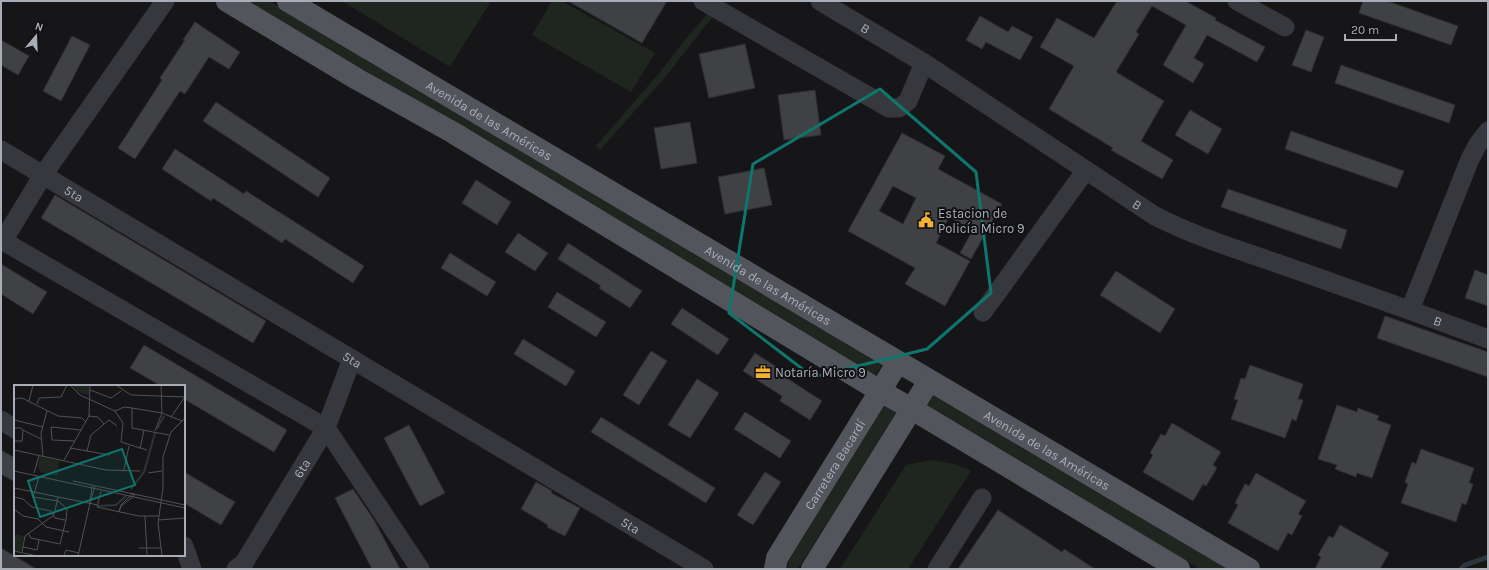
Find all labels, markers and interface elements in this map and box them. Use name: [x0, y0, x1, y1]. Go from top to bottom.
north arrow: [16, 16, 56, 56]
scale bar: [1345, 16, 1396, 42]
text: N: [33, 20, 45, 34]
street label: B: [858, 20, 873, 37]
text: 20 m: [1351, 23, 1379, 37]
street label: Avenida de las Américas: [424, 77, 555, 163]
street label: 5ta: [62, 182, 86, 205]
street label: B: [1130, 196, 1145, 213]
place label: Estacion de Policía Micro 9: [938, 206, 1025, 236]
public building icon: Estacion de Policía Micro 9: [917, 211, 935, 229]
street label: Avenida de las Américas: [703, 242, 834, 328]
street label: B: [1432, 312, 1444, 329]
street label: 5ta: [340, 348, 365, 371]
office icon: Notaría Micro 9: [754, 363, 772, 381]
place label: Notaría Micro 9: [775, 365, 866, 380]
inset map: [14, 385, 185, 556]
street label: Avenida de las Américas: [981, 407, 1113, 493]
street label: Carretera Bacardí: [801, 417, 868, 512]
street label: 6ta: [290, 456, 313, 480]
street label: 5ta: [618, 514, 643, 537]

